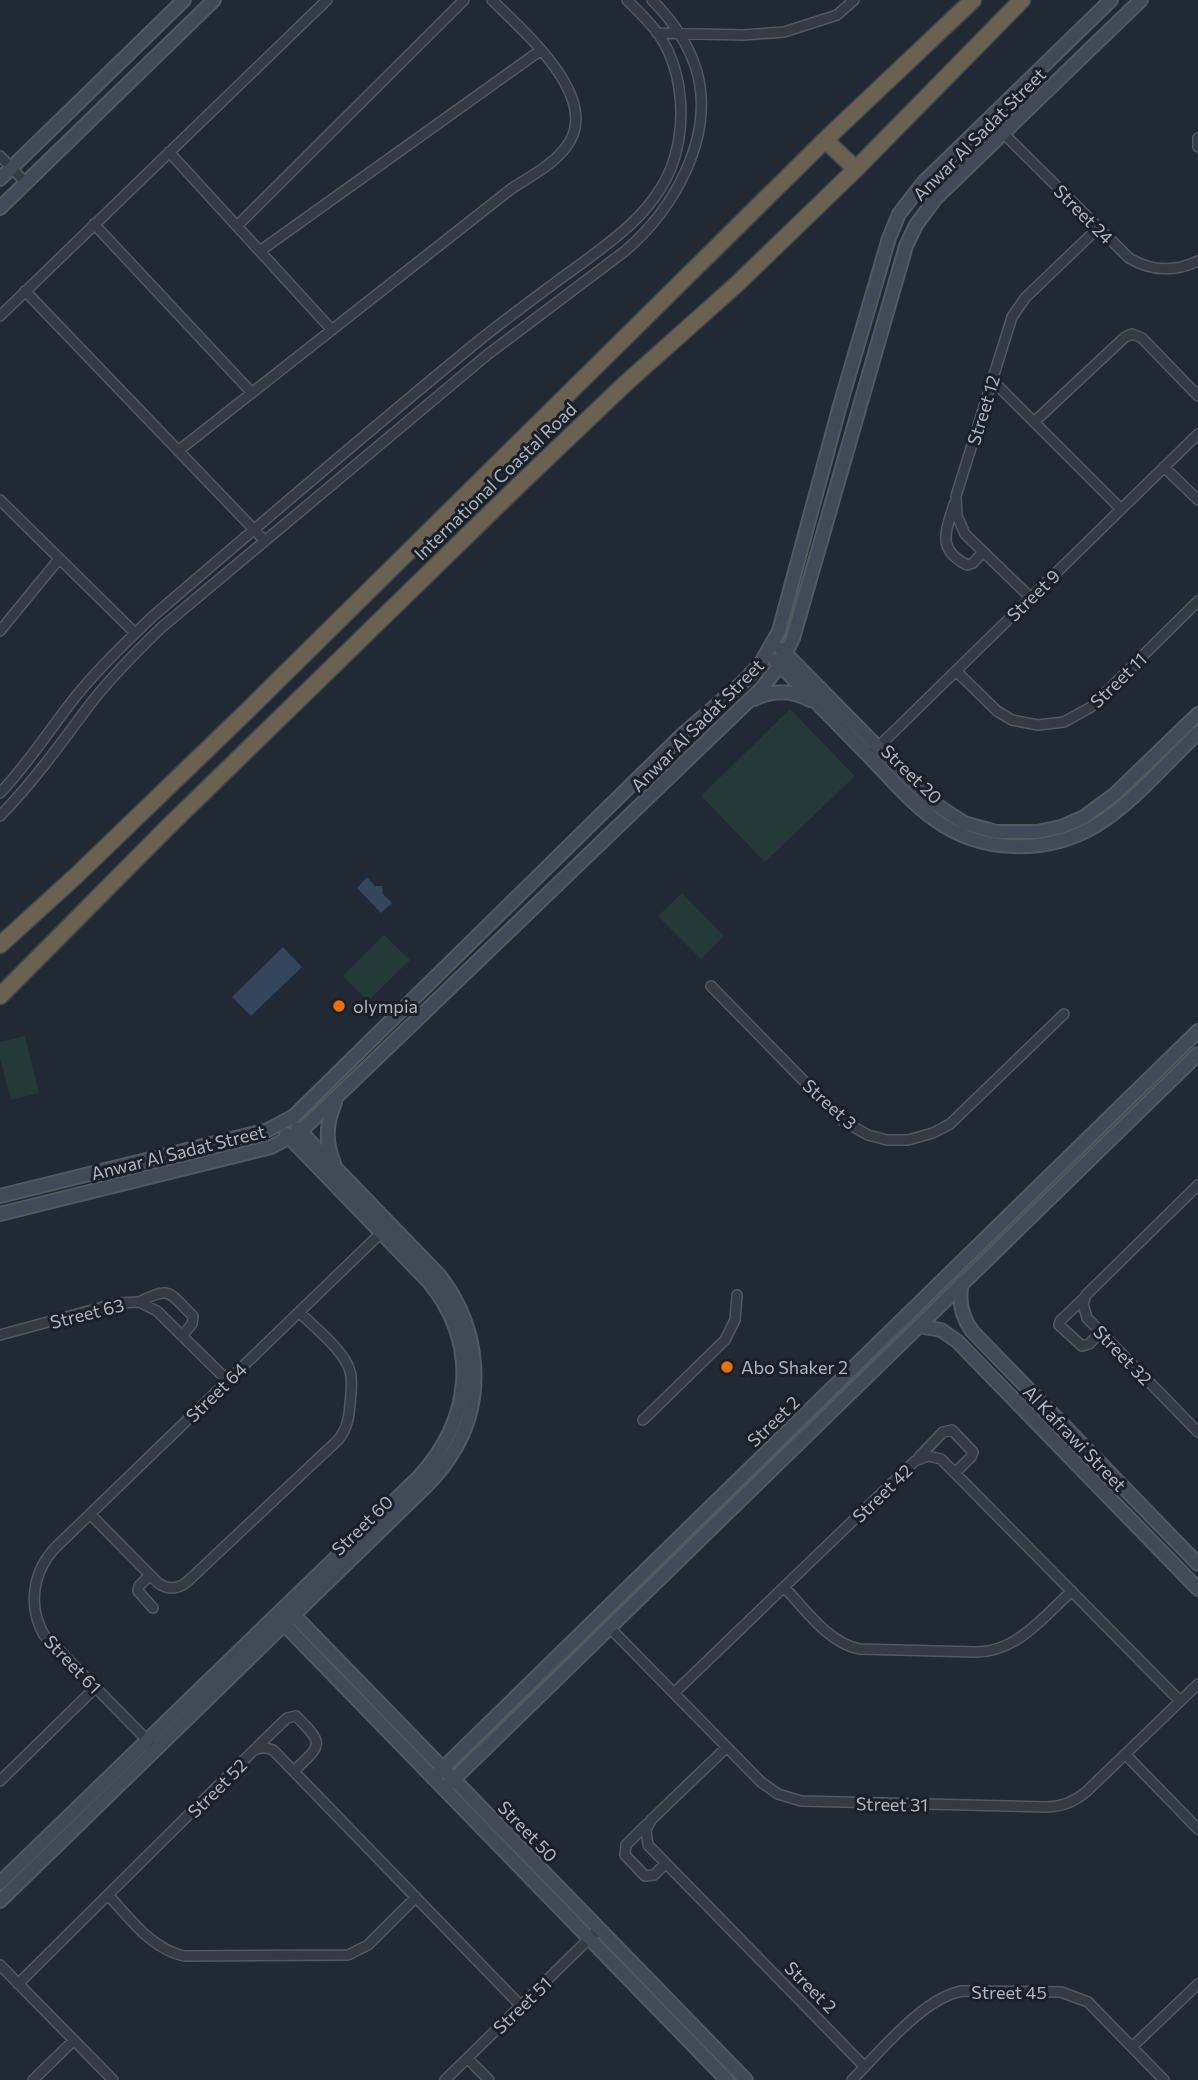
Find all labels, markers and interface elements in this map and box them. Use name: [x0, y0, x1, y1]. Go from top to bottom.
street label: Anwar Al Sadat Street: [908, 63, 1050, 205]
street label: Street 24: [1050, 180, 1118, 248]
street label: Street 12: [962, 372, 1004, 448]
street label: International Coastal Road: [409, 398, 581, 564]
street label: Street 9: [1002, 564, 1064, 626]
street label: Street 11: [1085, 648, 1151, 712]
street label: Anwar Al Sadat Street: [626, 654, 768, 796]
street label: Street 20: [877, 740, 947, 808]
place label: olympia: [353, 995, 418, 1017]
marker: olympia: [331, 998, 347, 1014]
street label: Street 3: [799, 1074, 861, 1134]
street label: Anwar Al Sadat Street: [89, 1120, 267, 1184]
street label: Street 63: [48, 1293, 126, 1333]
street label: Street 32: [1089, 1321, 1157, 1389]
place label: Abo Shaker 2: [741, 1356, 848, 1378]
street label: Street 64: [181, 1358, 251, 1426]
marker: Abo Shaker 2: [719, 1359, 735, 1375]
street label: Al Kafrawi Street: [1019, 1380, 1131, 1496]
street label: Street 2: [742, 1391, 804, 1451]
street label: Street 42: [847, 1459, 917, 1527]
street label: Street 60: [327, 1490, 397, 1560]
street label: Street 61: [40, 1630, 106, 1698]
street label: Street 52: [183, 1754, 251, 1822]
street label: Street 31: [856, 1792, 928, 1816]
street label: Street 50: [494, 1796, 562, 1866]
street label: Street 2: [780, 1956, 842, 2018]
street label: Street 51: [488, 1972, 556, 2038]
street label: Street 45: [971, 1981, 1047, 2003]

